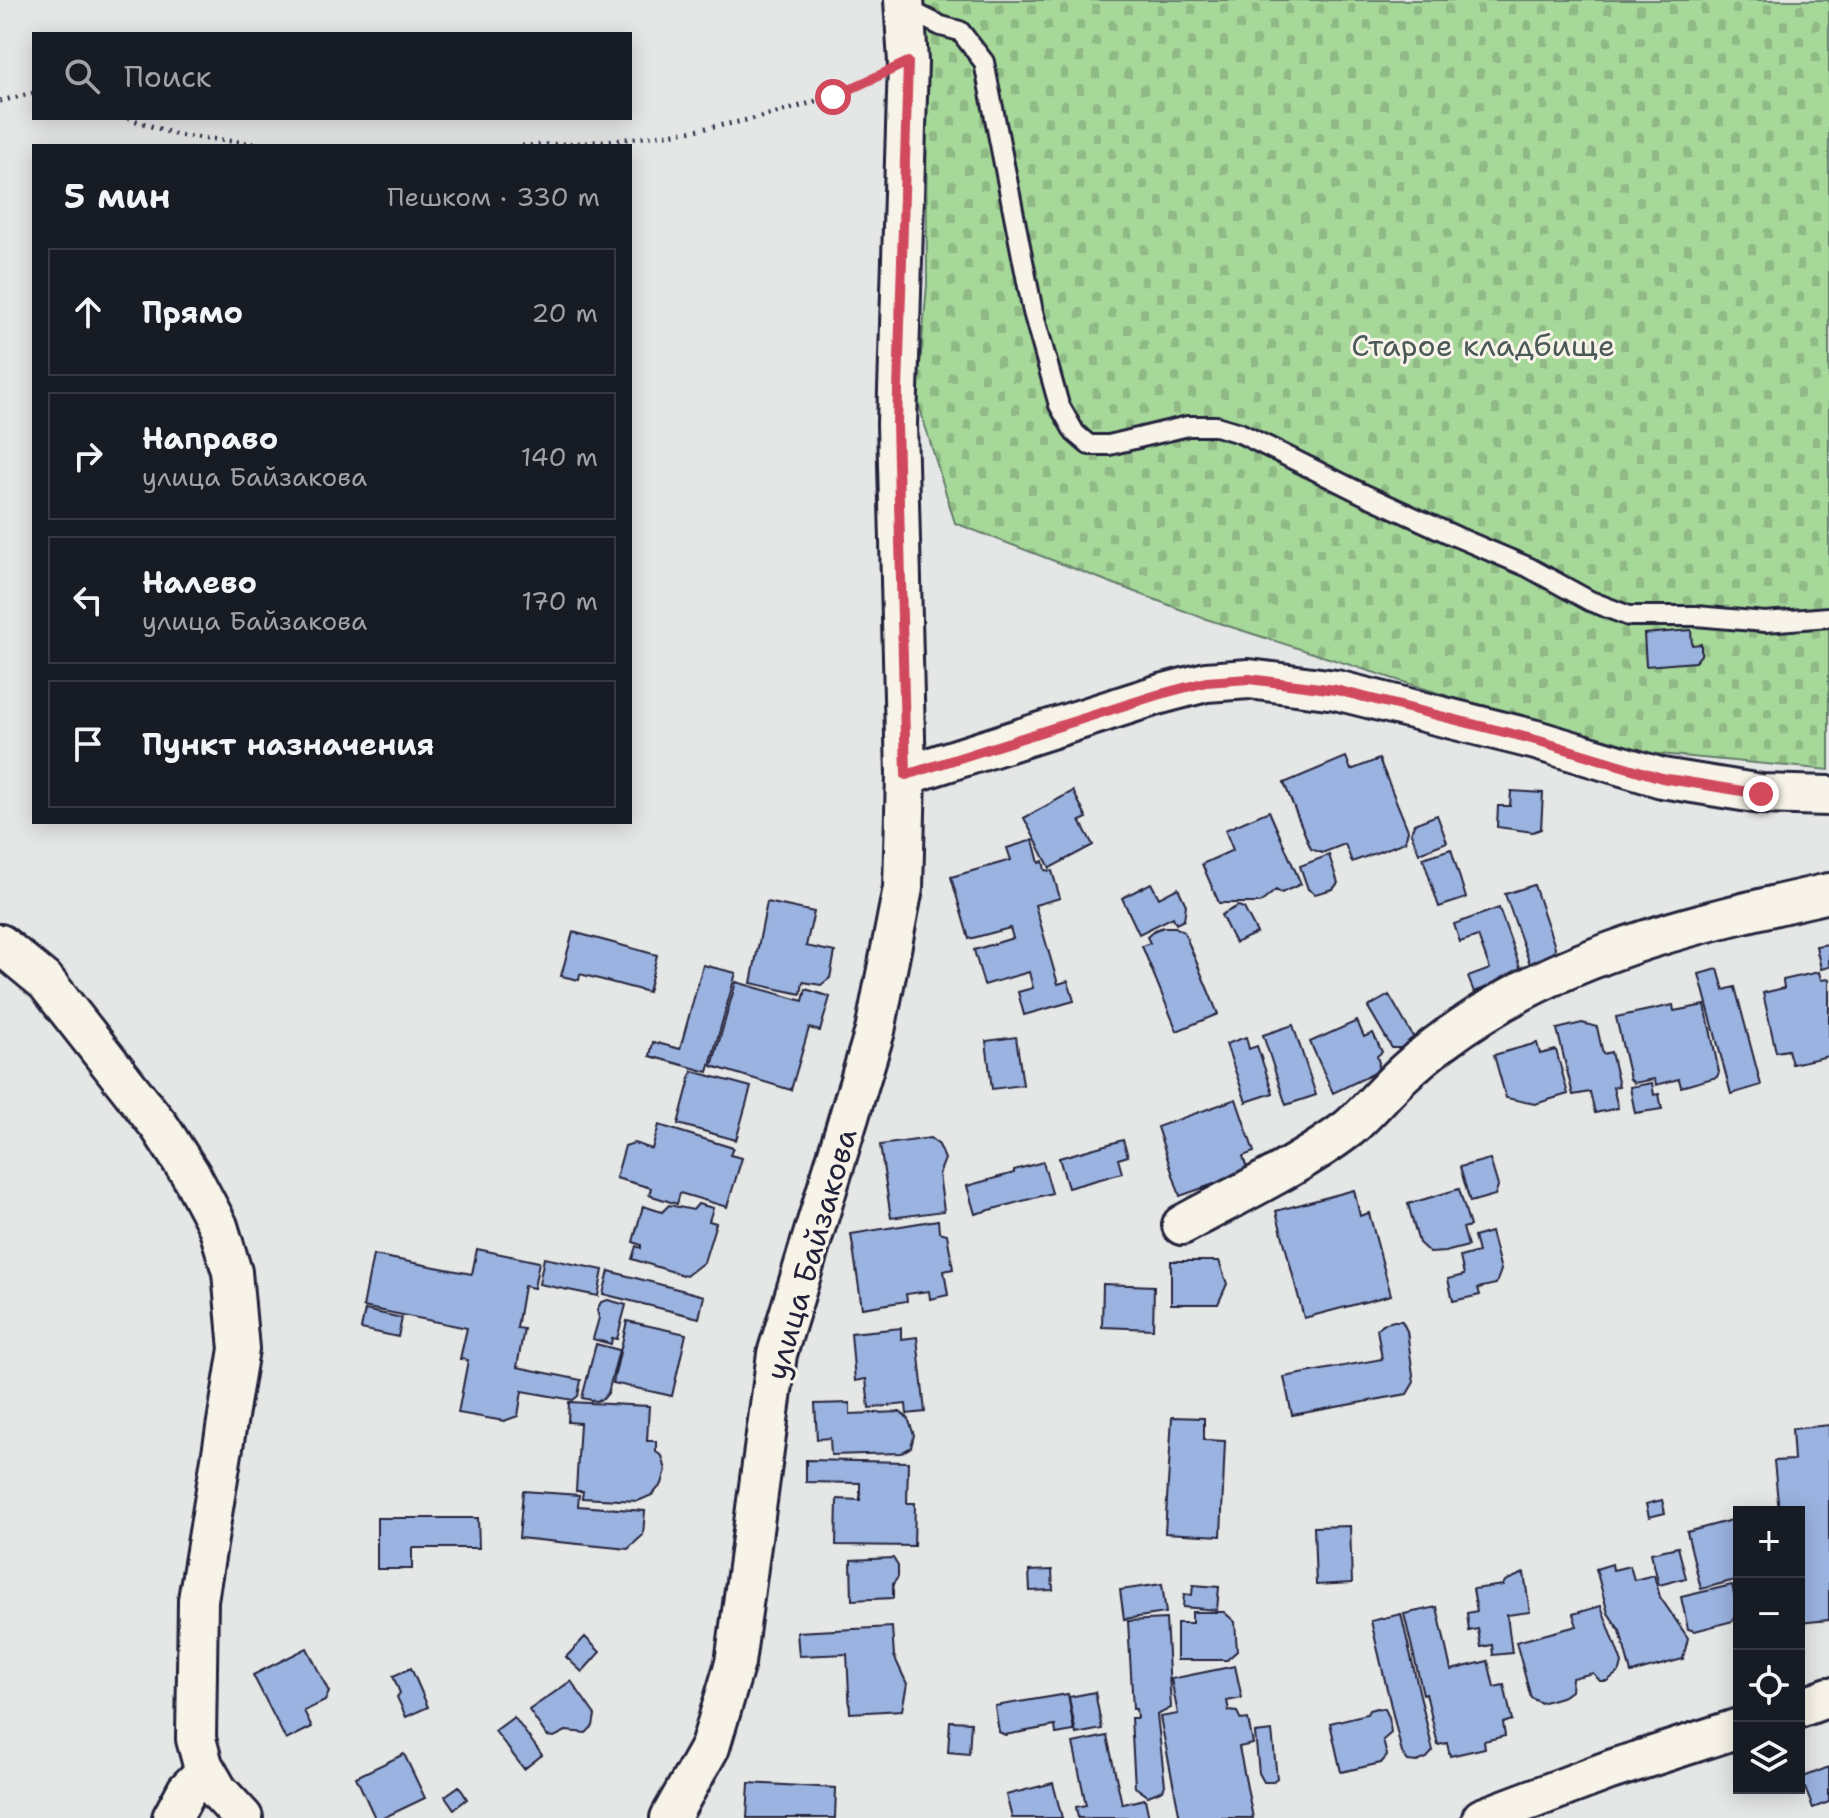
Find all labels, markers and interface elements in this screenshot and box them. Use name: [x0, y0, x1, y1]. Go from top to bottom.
search box: [32, 32, 632, 120]
icon: search: [60, 54, 104, 98]
text: Поиск: [124, 56, 212, 97]
route start: [815, 79, 851, 115]
text: 5 мин: [64, 173, 171, 219]
text: Пешком · 330 m: [387, 179, 600, 214]
icon: ahead: [66, 290, 110, 334]
text: Прямо: [142, 292, 243, 333]
text: 20 m: [531, 295, 598, 330]
park label: Старое кладбище: [1351, 325, 1615, 366]
text: Направо: [142, 418, 278, 459]
icon: right: [66, 434, 110, 478]
text: 140 m: [521, 439, 598, 474]
text: улица Байзакова: [142, 459, 367, 494]
text: Налево: [142, 562, 257, 603]
icon: left: [66, 578, 110, 622]
text: 170 m: [521, 583, 598, 618]
text: улица Байзакова: [142, 603, 367, 638]
icon: arrive: [66, 722, 110, 766]
text: Пункт назначения: [142, 724, 434, 765]
route end: [1743, 776, 1779, 812]
street label: улица Байзакова: [755, 1123, 867, 1385]
map controls: [1733, 1506, 1805, 1794]
button: +: [1733, 1506, 1805, 1578]
button: −: [1733, 1578, 1805, 1650]
button: locate: [1733, 1650, 1805, 1722]
button: layers: [1733, 1722, 1805, 1794]

